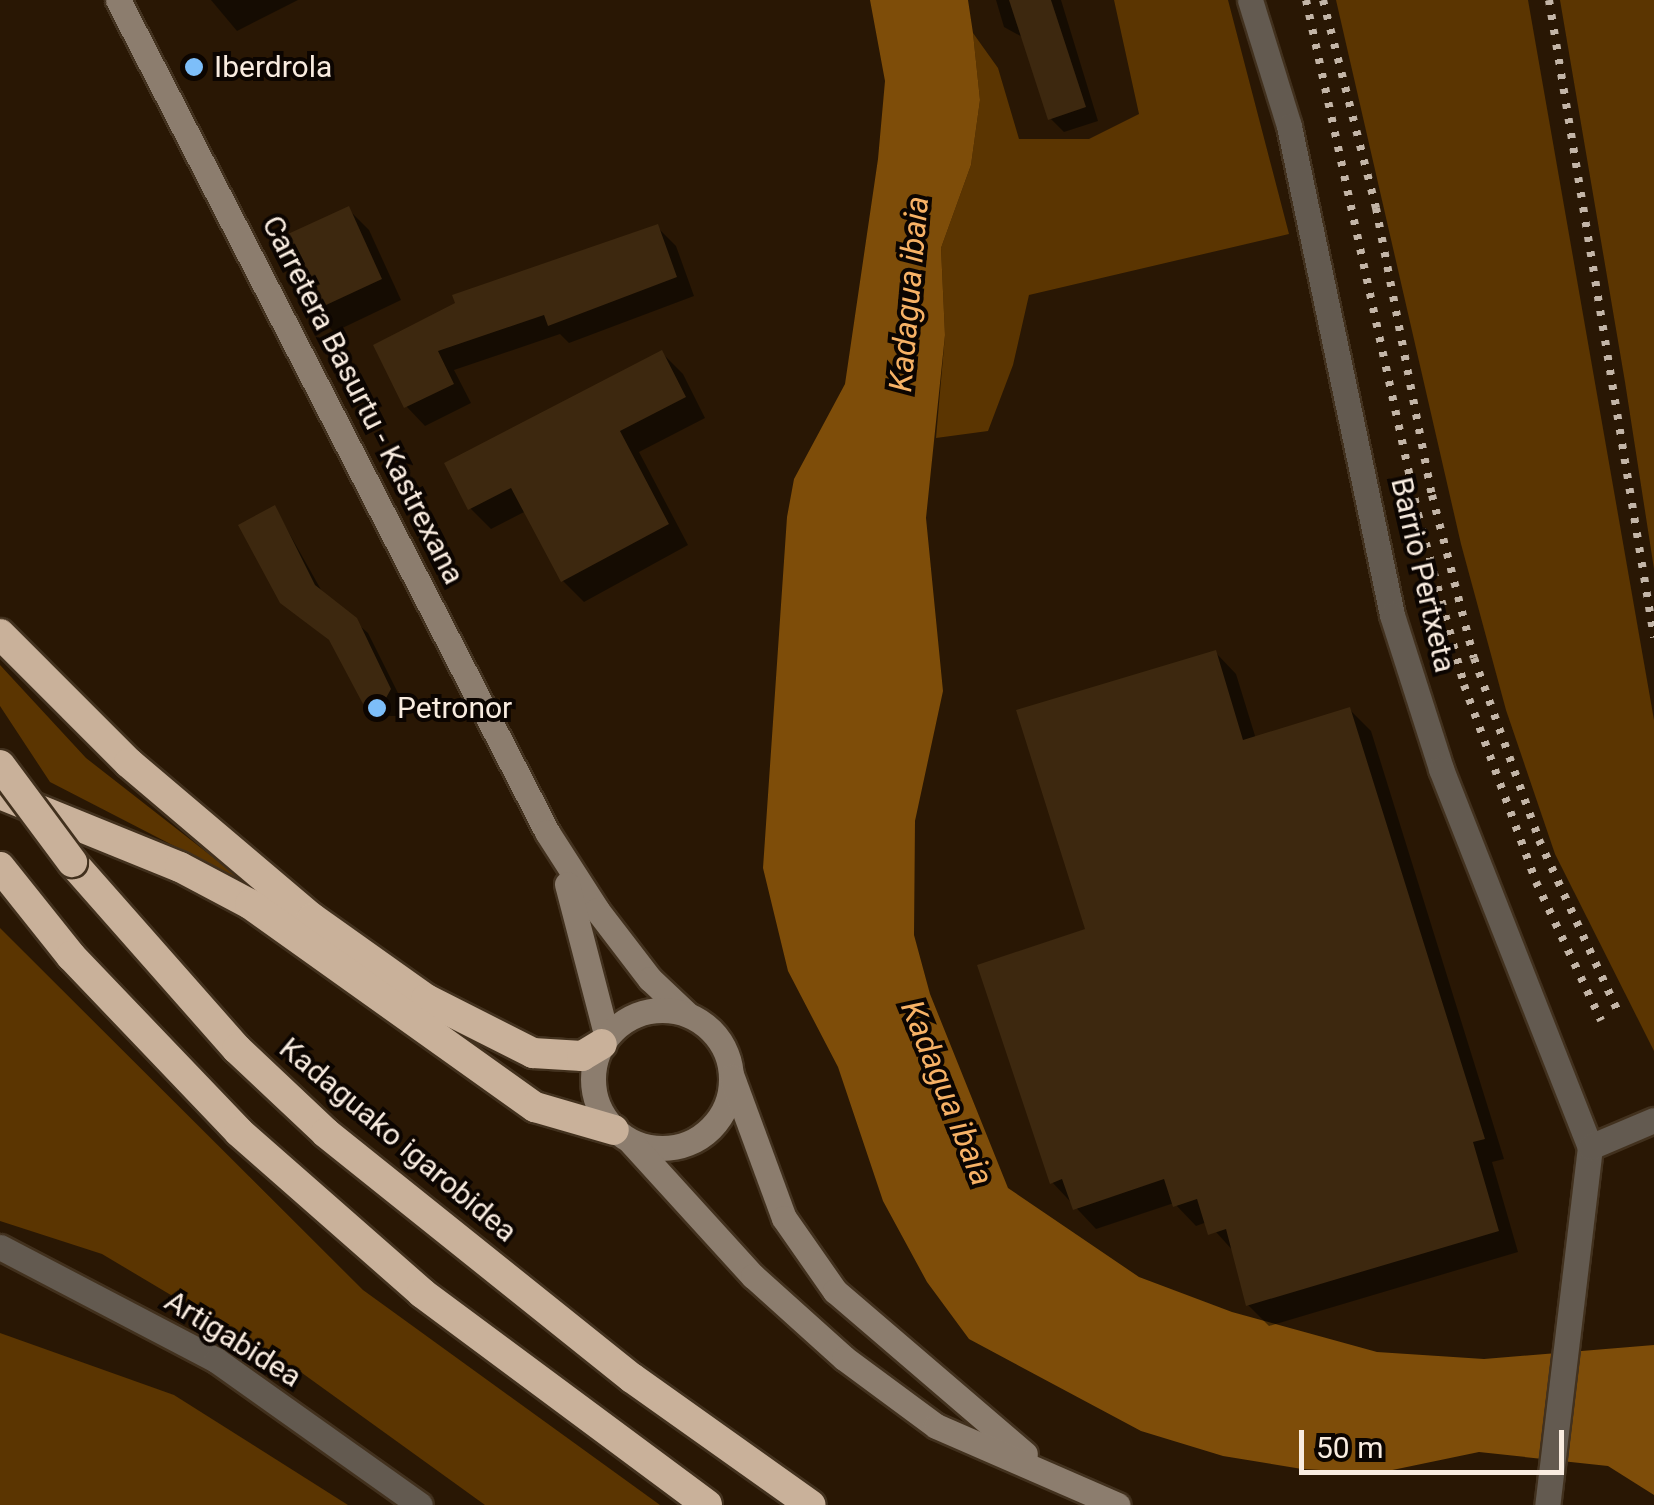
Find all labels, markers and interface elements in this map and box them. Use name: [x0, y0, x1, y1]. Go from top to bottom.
place label: Iberdrola: [214, 49, 332, 85]
marker: Iberdrola: [183, 56, 205, 78]
water label: Kadagua ibaia: [881, 195, 937, 393]
street label: Carretera Basurtu - Kastrexana: [254, 210, 472, 590]
street label: Barrio Pertxeta: [1383, 474, 1463, 676]
place label: Petronor: [397, 690, 512, 726]
marker: Petronor: [366, 697, 388, 719]
water label: Kadagua ibaia: [892, 995, 1002, 1191]
street label: Kadaguako igarobidea: [272, 1030, 524, 1250]
street label: Artigabidea: [158, 1283, 308, 1395]
scale bar: [1304, 1410, 1569, 1472]
text: 50 m: [1316, 1430, 1383, 1465]

